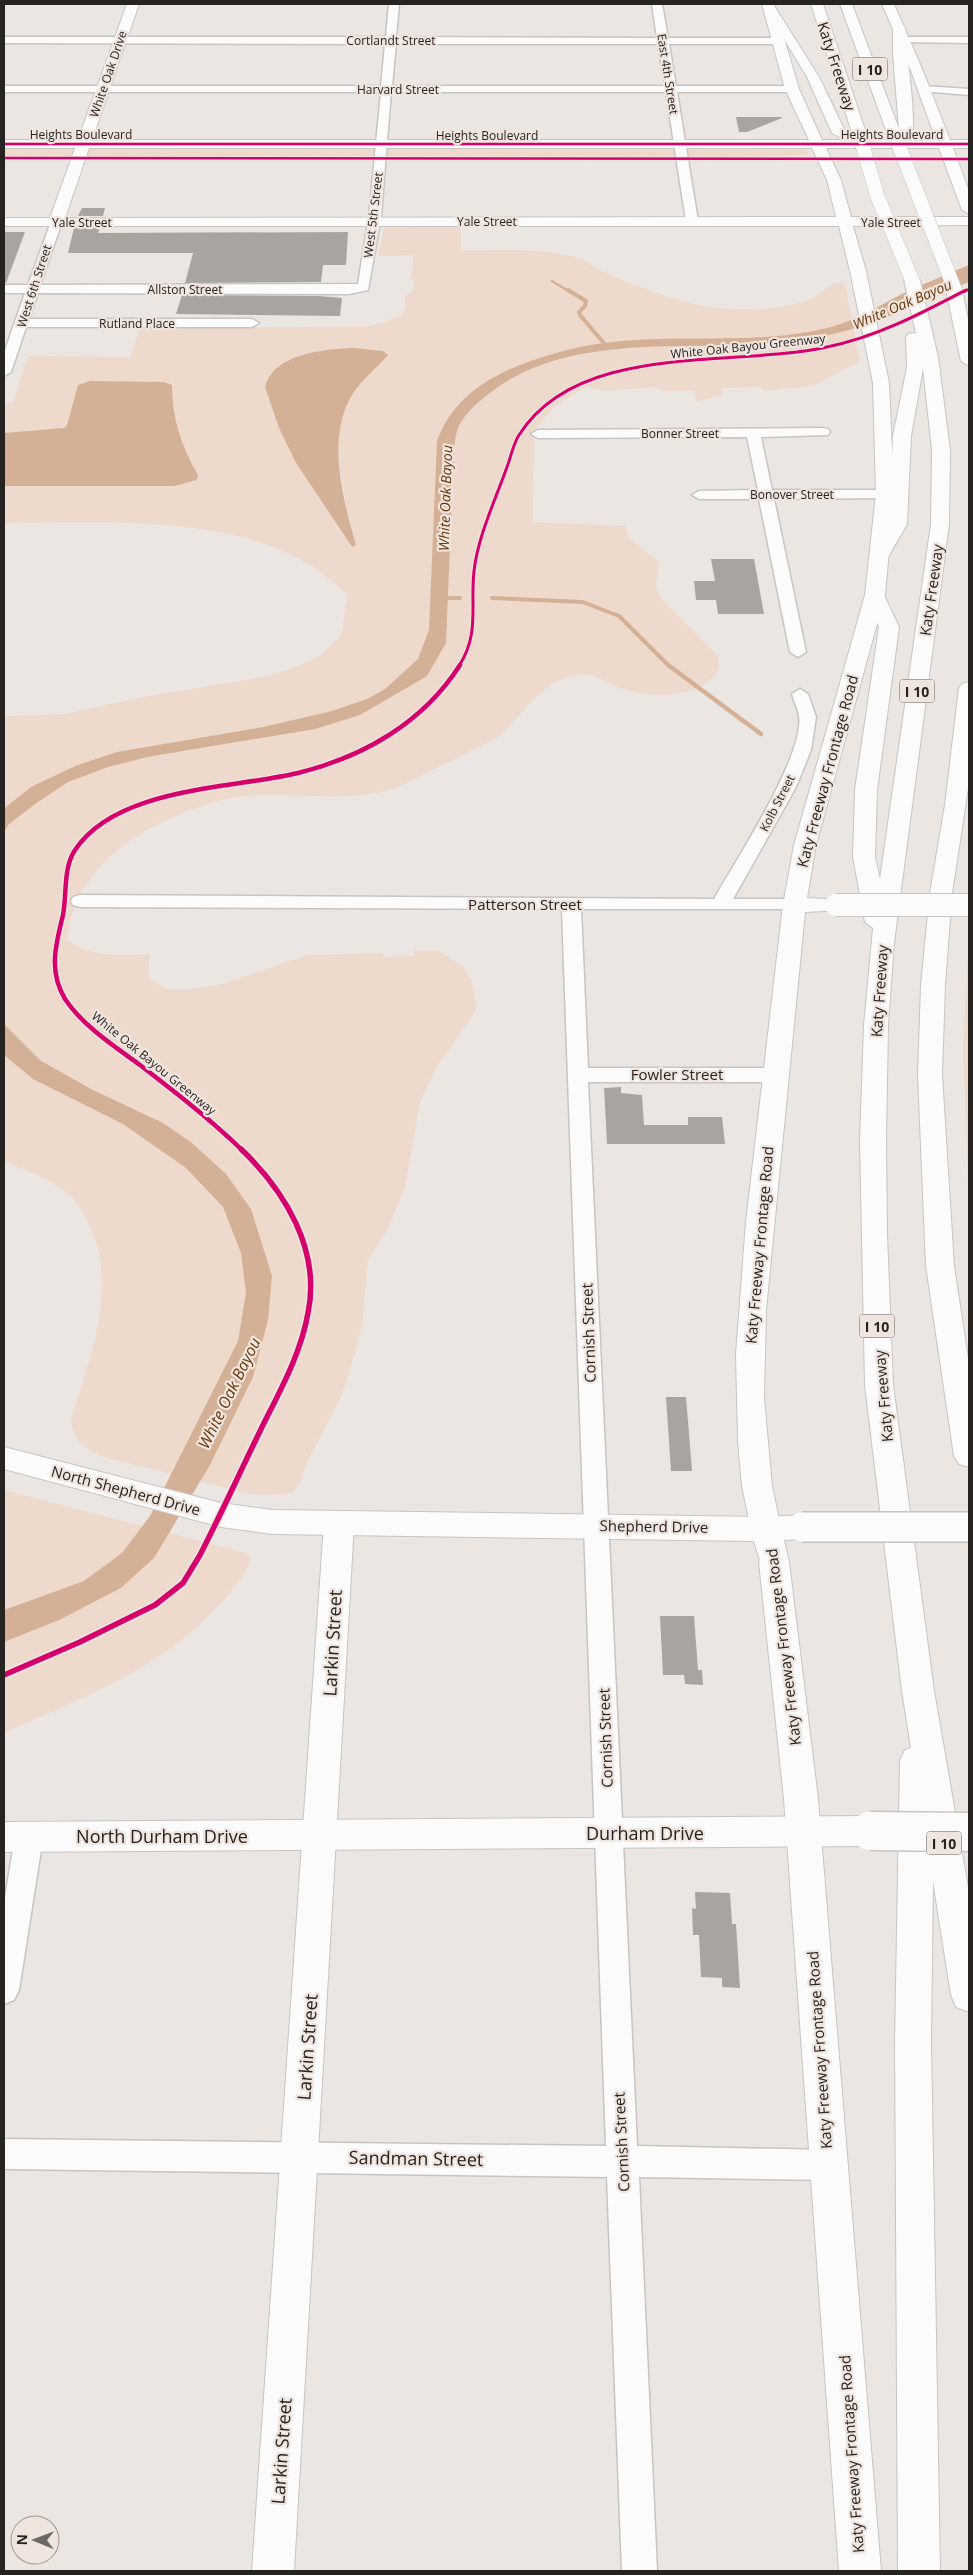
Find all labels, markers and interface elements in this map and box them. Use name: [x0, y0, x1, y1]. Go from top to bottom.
street label: Katy Freeway: [813, 19, 861, 114]
street label: White Oak Drive: [85, 28, 131, 120]
street label: Cortlandt Street: [346, 32, 436, 49]
street label: East 4th Street: [653, 32, 683, 116]
road number: I 10: [852, 58, 888, 80]
street label: Harvard Street: [357, 81, 439, 98]
street label: Heights Boulevard: [30, 126, 132, 143]
street label: Heights Boulevard: [841, 126, 943, 143]
street label: Heights Boulevard: [436, 127, 538, 144]
street label: West 5th Street: [359, 171, 387, 259]
street label: Yale Street: [457, 213, 517, 230]
street label: Yale Street: [52, 214, 112, 231]
street label: Yale Street: [861, 214, 921, 231]
street label: West 6th Street: [13, 242, 55, 330]
water label: White Oak Bayou: [850, 275, 954, 333]
street label: Allston Street: [148, 281, 222, 298]
street label: Rutland Place: [99, 315, 175, 332]
street label: White Oak Bayou Greenway: [670, 329, 827, 363]
street label: Bonner Street: [641, 425, 719, 442]
water label: White Oak Bayou: [434, 445, 456, 551]
street label: Bonover Street: [750, 486, 834, 503]
street label: Katy Freeway: [915, 542, 947, 637]
street label: Katy Freeway Frontage Road: [792, 673, 862, 869]
road number: I 10: [900, 679, 934, 702]
street label: Kolb Street: [755, 772, 799, 834]
street label: Patterson Street: [468, 894, 582, 914]
street label: Katy Freeway: [866, 944, 892, 1038]
street label: White Oak Bayou Greenway: [88, 1007, 221, 1119]
street label: Fowler Street: [631, 1064, 723, 1084]
street label: Katy Freeway Frontage Road: [740, 1145, 778, 1345]
street label: Cornish Street: [576, 1283, 600, 1383]
road number: I 10: [860, 1314, 894, 1338]
water label: White Oak Bayou: [193, 1334, 265, 1452]
street label: Katy Freeway: [869, 1349, 897, 1443]
street label: North Shepherd Drive: [49, 1460, 203, 1520]
street label: Shepherd Drive: [600, 1515, 708, 1537]
street label: Katy Freeway Frontage Road: [761, 1547, 805, 1747]
street label: Larkin Street: [317, 1589, 347, 1697]
street label: Cornish Street: [593, 1688, 617, 1788]
street label: Durham Drive: [586, 1821, 704, 1845]
street label: North Durham Drive: [76, 1824, 248, 1848]
road number: I 10: [926, 1832, 962, 1855]
street label: Katy Freeway Frontage Road: [802, 1950, 836, 2150]
street label: Larkin Street: [291, 1993, 323, 2101]
street label: Cornish Street: [608, 2092, 634, 2192]
street label: Sandman Street: [349, 2145, 483, 2171]
street label: Katy Freeway Frontage Road: [834, 2354, 868, 2554]
street label: Larkin Street: [265, 2397, 297, 2505]
north arrow: [10, 2515, 60, 2565]
text: N: [12, 2534, 31, 2546]

